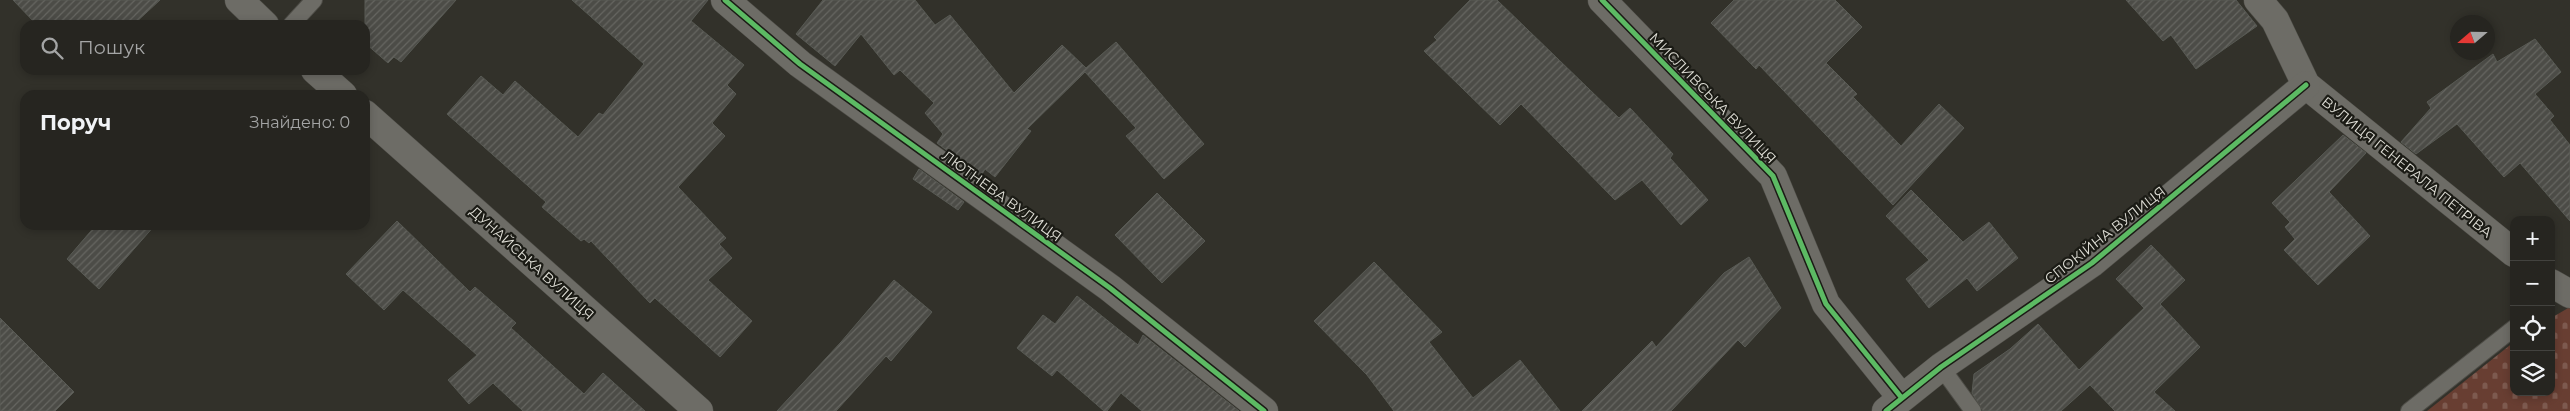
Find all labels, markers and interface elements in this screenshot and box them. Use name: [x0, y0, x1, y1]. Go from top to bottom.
north arrow: [2450, 15, 2495, 60]
search box: [20, 20, 370, 75]
street label: МИСЛИВСЬКА ВУЛИЦЯ: [1646, 29, 1780, 167]
icon: search: [38, 34, 66, 62]
text: Пошук: [78, 36, 145, 59]
street label: ВУЛИЦЯ ГЕНЕРАЛА ПЕТРІВА: [2318, 93, 2496, 242]
text: Поруч: [40, 110, 111, 135]
text: Знайдено: 0: [249, 113, 350, 132]
street label: ЛЮТНЕВА ВУЛИЦЯ: [939, 147, 1065, 245]
street label: СПОКІЙНА ВУЛИЦЯ: [2041, 182, 2169, 288]
street label: ДУНАЙСЬКА ВУЛИЦЯ: [466, 202, 598, 324]
map controls: [2510, 216, 2555, 396]
button: +: [2510, 216, 2555, 261]
button: −: [2510, 261, 2555, 306]
button: locate: [2510, 306, 2555, 351]
button: layers: [2510, 351, 2555, 396]

